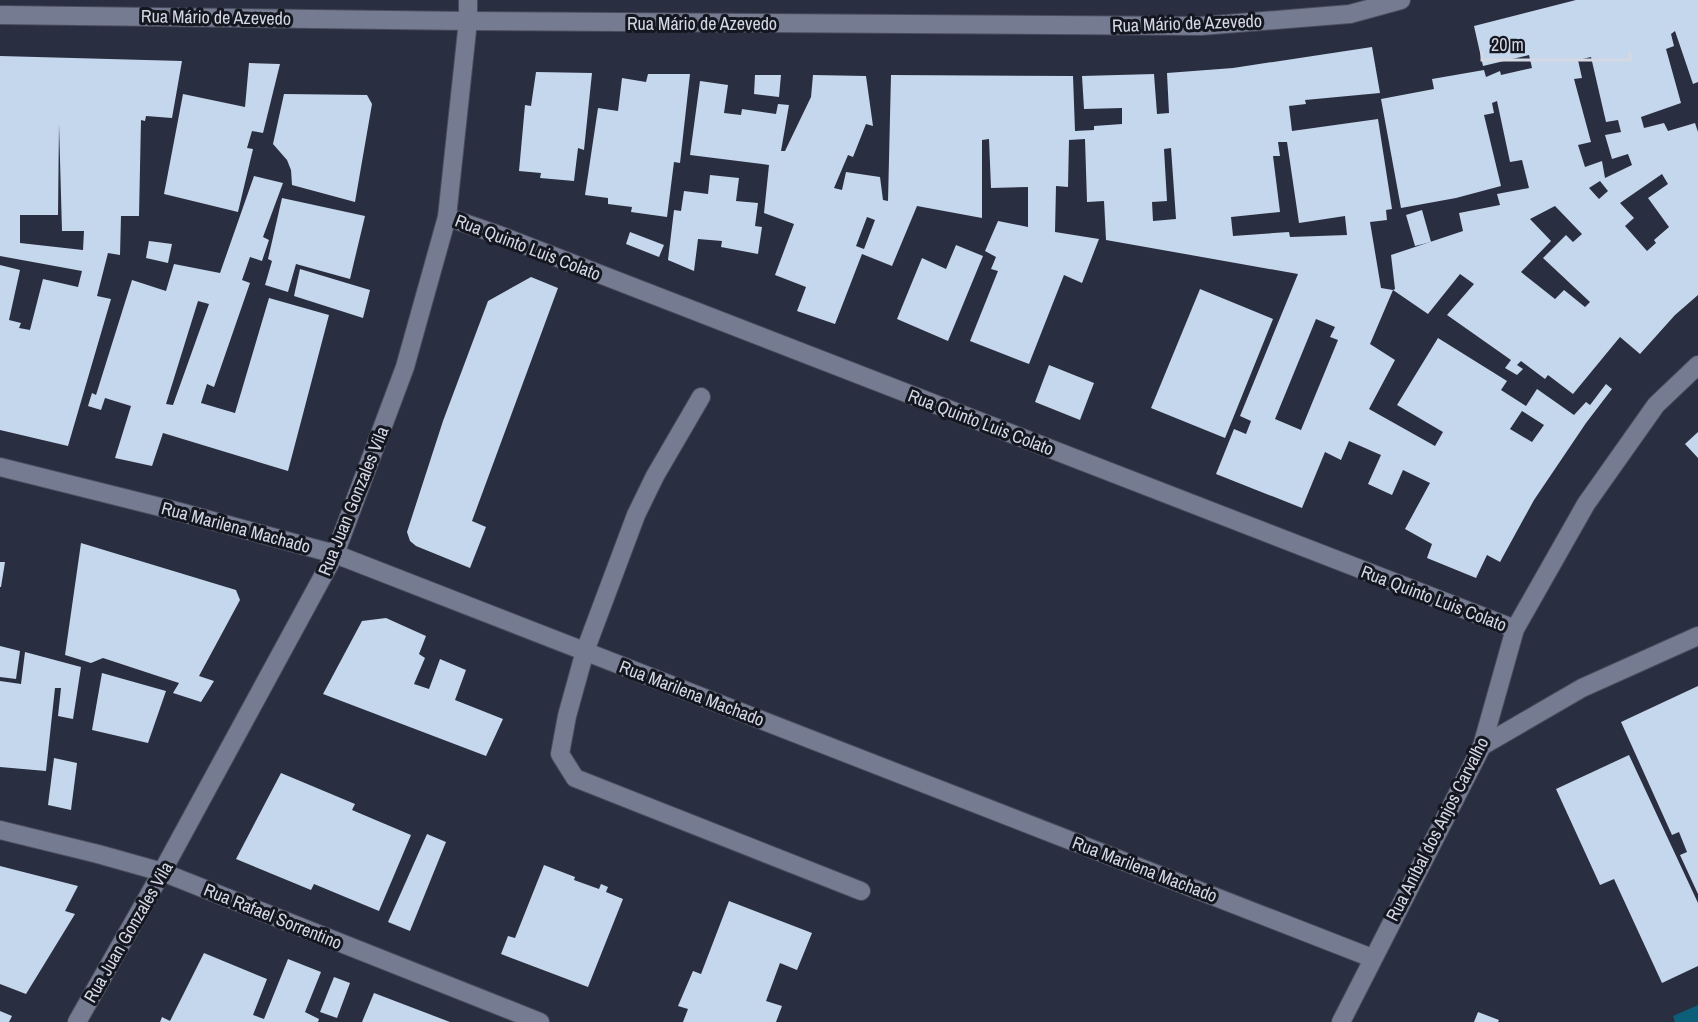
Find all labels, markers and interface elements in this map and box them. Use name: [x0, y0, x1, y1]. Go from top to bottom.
street label: Rua Mário de Azevedo: [141, 3, 291, 31]
street label: Rua Mário de Azevedo: [1112, 8, 1262, 38]
street label: Rua Mário de Azevedo: [627, 11, 777, 36]
scale bar: [1482, 24, 1630, 62]
text: 20 m: [1491, 32, 1524, 57]
street label: Rua Quinto Luis Colato: [452, 208, 604, 286]
street label: Rua Quinto Luis Colato: [905, 383, 1057, 461]
street label: Rua Juan Gonzales Vila: [312, 423, 394, 579]
street label: Rua Marilena Machado: [159, 495, 313, 559]
street label: Rua Quinto Luis Colato: [1358, 559, 1510, 637]
street label: Rua Marilena Machado: [616, 654, 768, 732]
street label: Rua Aníbal dos Anjos Carvalho: [1380, 733, 1494, 925]
street label: Rua Marilena Machado: [1069, 830, 1221, 908]
street label: Rua Juan Gonzales Vila: [77, 857, 179, 1007]
street label: Rua Rafael Sorrentino: [200, 877, 346, 955]

